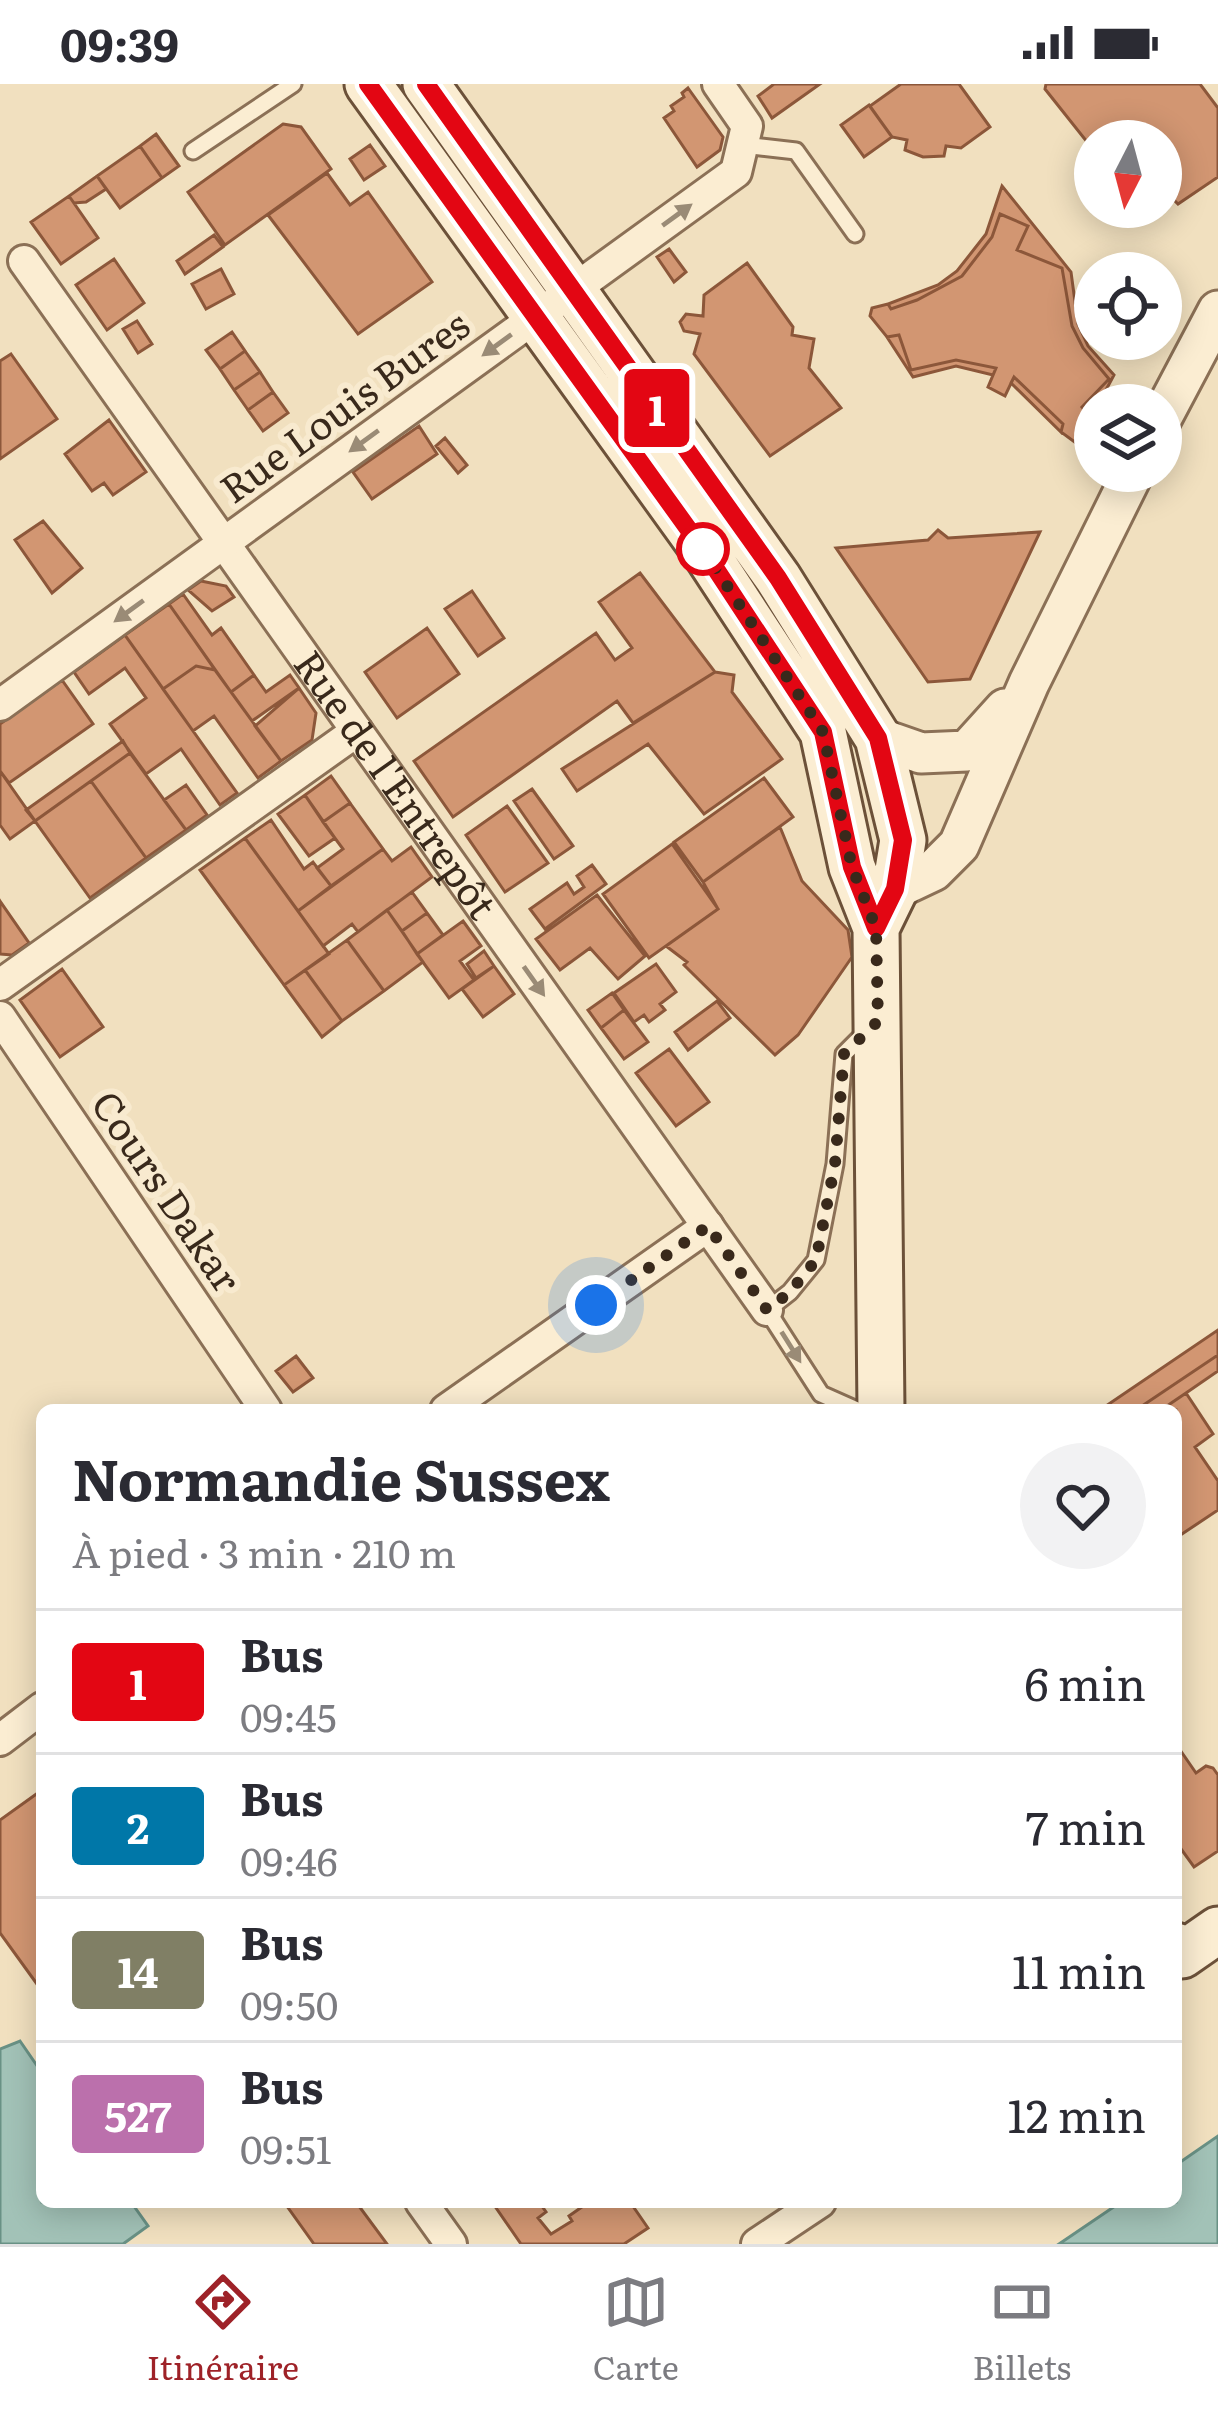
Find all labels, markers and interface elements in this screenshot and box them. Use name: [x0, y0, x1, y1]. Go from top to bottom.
text: 09:39: [60, 9, 179, 76]
north arrow: [1074, 120, 1182, 228]
map controls: [1074, 120, 1182, 492]
one-way arrow: [661, 204, 693, 227]
button: locate: [1074, 252, 1182, 360]
street label: Rue Louis Bures: [207, 294, 480, 515]
one-way arrow: [481, 333, 513, 357]
line badge: 1: [618, 369, 696, 447]
text: 1: [648, 377, 666, 439]
button: layers: [1074, 384, 1182, 492]
one-way arrow: [348, 429, 380, 452]
unlabelled marker: [678, 524, 728, 574]
one-way arrow: [113, 599, 145, 623]
street label: Rue de l'Entrepôt: [282, 637, 513, 930]
one-way arrow: [522, 964, 545, 997]
street label: Cours Dakar: [80, 1078, 258, 1303]
your location: [566, 1275, 626, 1335]
one-way arrow: [779, 1330, 801, 1363]
text: Normandie Sussex: [72, 1434, 610, 1519]
button: heart: [1020, 1443, 1146, 1569]
text: À pied · 3 min · 210 m: [72, 1522, 456, 1580]
text: Bus: [240, 1619, 324, 1686]
text: 6 min: [1024, 1648, 1146, 1715]
text: 1: [129, 1651, 147, 1713]
text: 09:45: [240, 1686, 336, 1744]
text: Bus: [240, 1763, 324, 1830]
text: 7 min: [1026, 1792, 1146, 1859]
text: 2: [127, 1795, 149, 1857]
text: 09:46: [240, 1830, 338, 1888]
text: Bus: [240, 1907, 324, 1974]
text: 11 min: [1012, 1936, 1146, 2003]
text: 14: [117, 1939, 159, 2001]
text: 09:50: [240, 1974, 338, 2032]
text: Bus: [240, 2051, 324, 2118]
text: 12 min: [1007, 2080, 1146, 2147]
text: 527: [104, 2083, 172, 2145]
text: 09:51: [240, 2118, 332, 2176]
tab: Itinéraire: [147, 2269, 299, 2390]
tab: Carte: [593, 2269, 679, 2390]
tab: Billets: [972, 2269, 1071, 2390]

